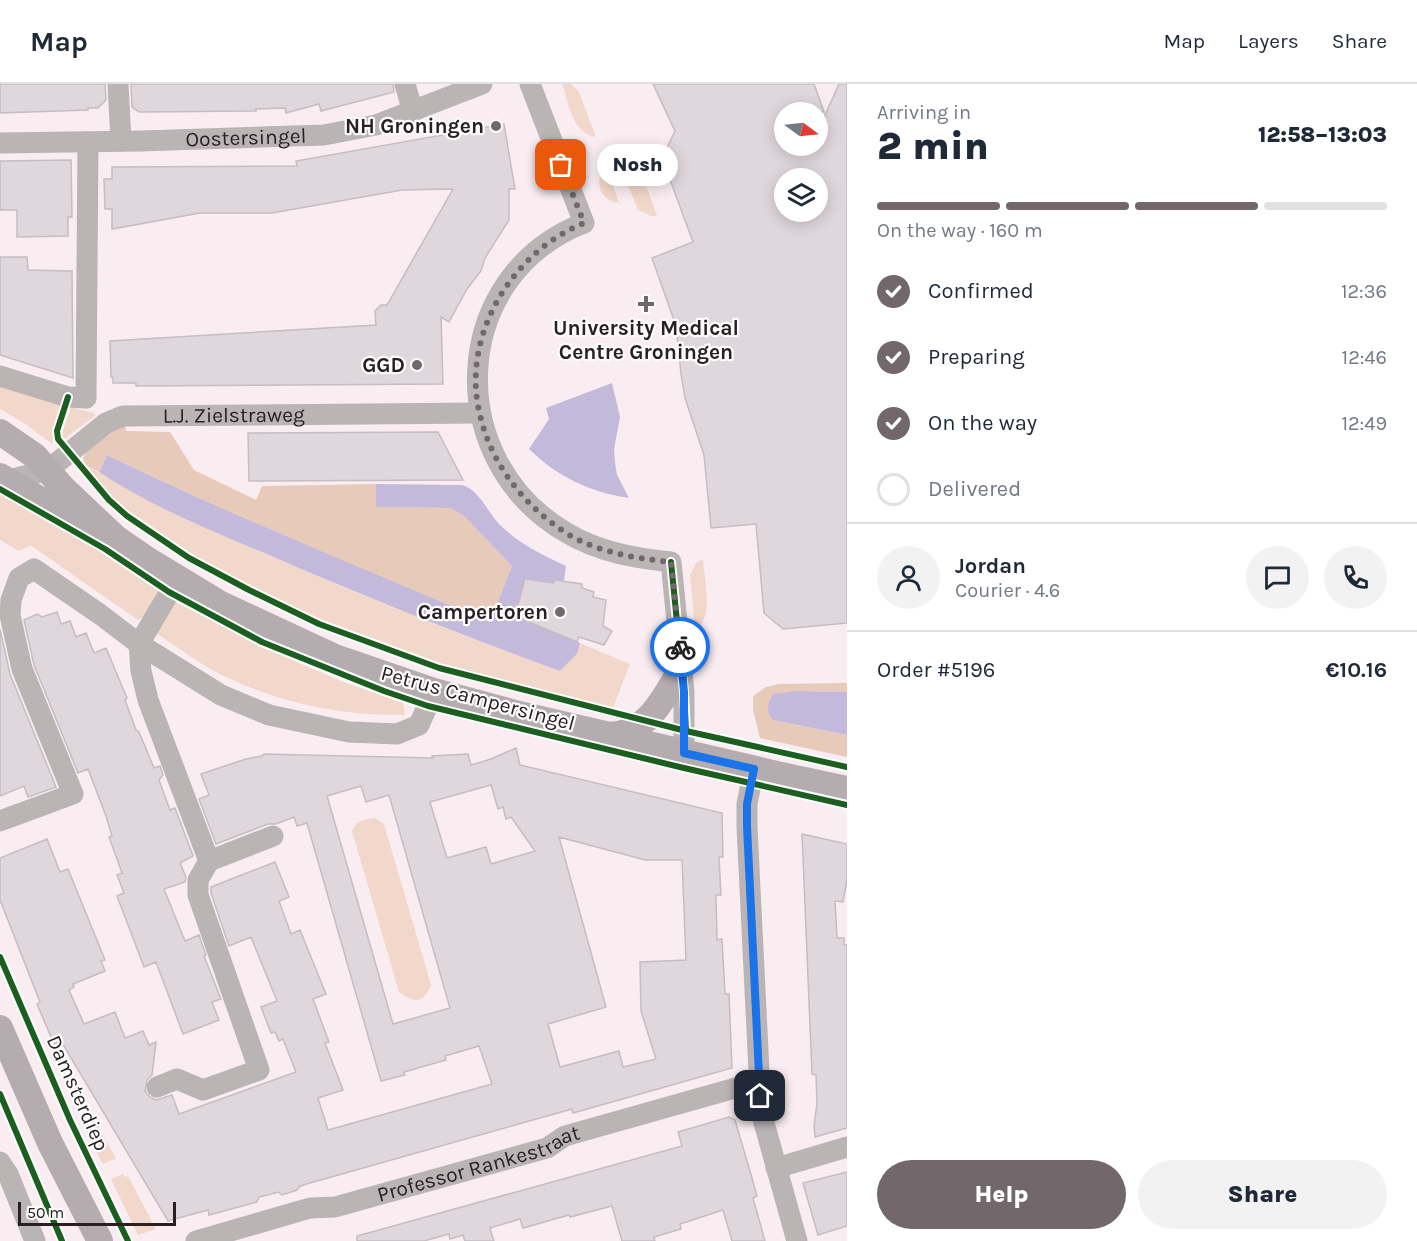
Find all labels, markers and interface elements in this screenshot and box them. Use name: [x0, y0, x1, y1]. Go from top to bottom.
text: Map: [30, 25, 88, 58]
text: Map: [1163, 29, 1205, 53]
text: Layers: [1238, 29, 1299, 53]
text: Share: [1332, 29, 1387, 53]
text: Arriving in: [877, 101, 971, 124]
north arrow: [774, 102, 828, 156]
map controls: [774, 102, 828, 222]
place label: NH Groningen: [345, 114, 484, 138]
marker: NH Groningen: [489, 119, 503, 133]
text: 12:58–13:03: [1258, 122, 1387, 148]
text: 2 min: [877, 123, 989, 169]
street label: Oostersingel: [185, 124, 307, 152]
pin: [535, 139, 586, 190]
callout: Nosh: [597, 144, 678, 186]
icon: bag: [544, 148, 577, 181]
text: Nosh: [612, 153, 663, 176]
button: layers: [774, 168, 828, 222]
text: On the way · 160 m: [877, 219, 1043, 242]
icon: check: [877, 275, 910, 308]
text: Confirmed: [928, 278, 1034, 304]
text: 12:36: [1341, 280, 1387, 303]
marker: University Medical Centre Groningen: [637, 295, 655, 313]
place label: University Medical Centre Groningen: [553, 316, 739, 364]
icon: check: [877, 341, 910, 374]
text: Preparing: [928, 344, 1025, 370]
text: 12:46: [1342, 346, 1387, 369]
place label: GGD: [362, 353, 405, 377]
marker: GGD: [410, 358, 424, 372]
street label: L.J. Zielstraweg: [163, 402, 305, 428]
icon: check: [877, 407, 910, 440]
text: On the way: [928, 410, 1037, 436]
text: 12:49: [1341, 412, 1387, 435]
text: Delivered: [928, 476, 1021, 502]
button: person: [877, 546, 940, 609]
button: chat: [1246, 546, 1309, 609]
button: phone: [1324, 546, 1387, 609]
text: Jordan: [955, 553, 1026, 579]
text: Courier · 4.6: [955, 579, 1060, 602]
place label: Campertoren: [418, 600, 548, 624]
marker: Campertoren: [553, 605, 567, 619]
courier: [650, 617, 710, 677]
icon: bike: [664, 631, 697, 664]
text: Order #5196: [877, 657, 995, 683]
text: €10.16: [1325, 657, 1387, 683]
street label: Petrus Campersingel: [378, 661, 578, 735]
street label: Damsterdiep: [42, 1031, 114, 1155]
pin: [734, 1070, 785, 1121]
icon: home: [743, 1079, 776, 1112]
street label: Professor Rankestraat: [374, 1120, 583, 1207]
button: Help: [877, 1160, 1126, 1229]
button: Share: [1138, 1160, 1387, 1229]
scale bar: [18, 1199, 176, 1226]
text: 50 m: [27, 1203, 64, 1222]

